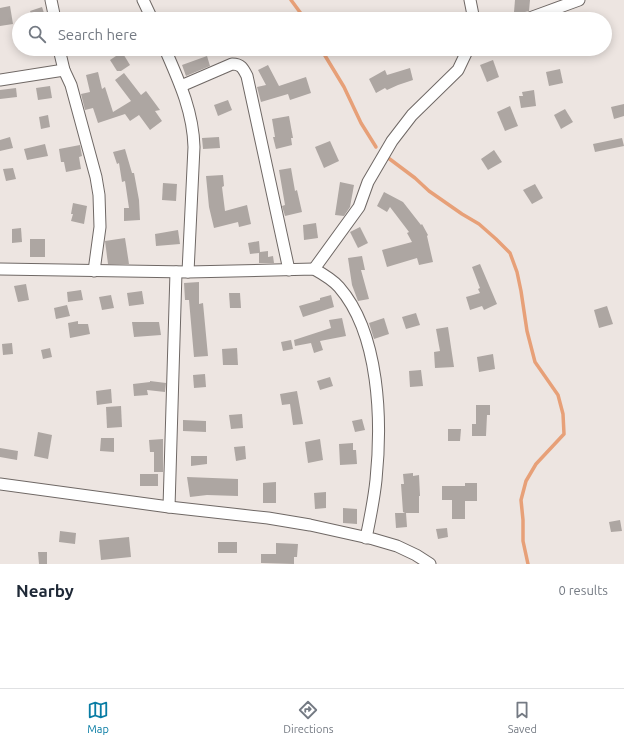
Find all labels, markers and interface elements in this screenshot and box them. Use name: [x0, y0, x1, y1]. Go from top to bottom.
search box: [12, 12, 612, 56]
icon: search: [26, 23, 48, 45]
text: Search here: [58, 26, 137, 43]
text: Nearby: [16, 581, 74, 600]
text: 0 results: [558, 583, 608, 597]
tab: Map: [87, 699, 109, 735]
tab: Directions: [283, 699, 333, 735]
tab: Saved: [508, 699, 537, 735]

